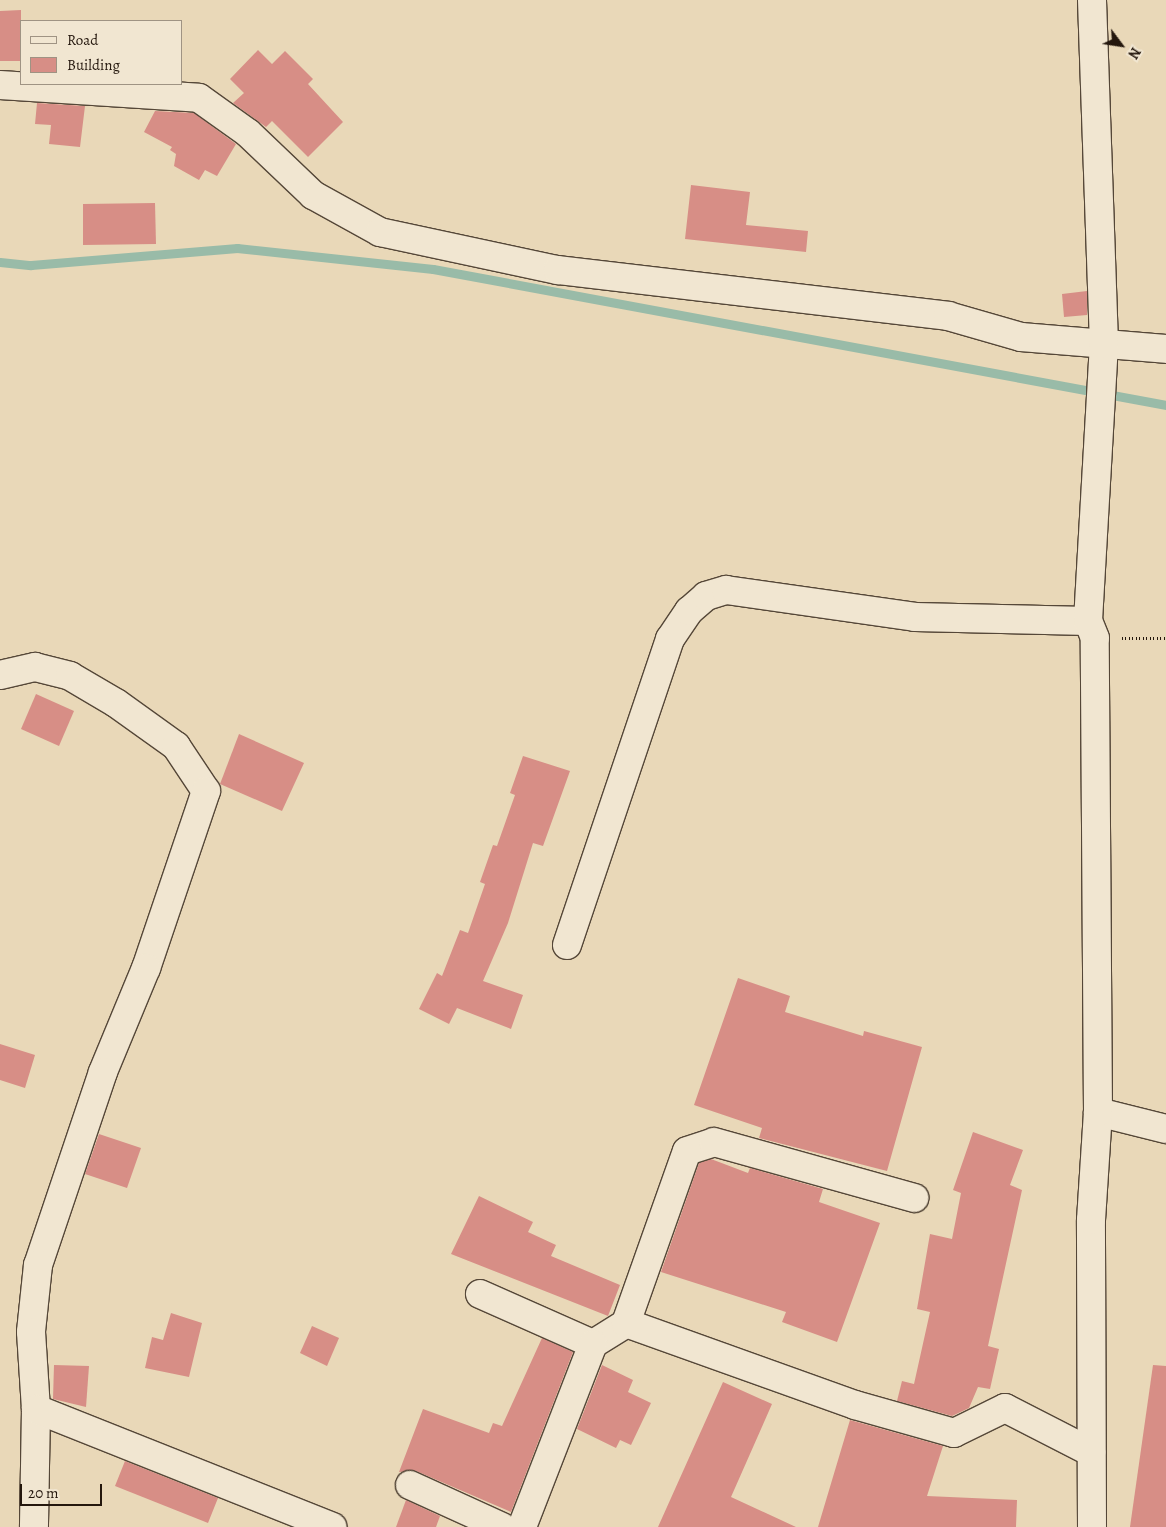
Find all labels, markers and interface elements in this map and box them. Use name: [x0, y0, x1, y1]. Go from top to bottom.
legend: [20, 20, 182, 85]
north arrow: [1096, 20, 1146, 70]
text: Road: [67, 30, 98, 50]
text: N: [1124, 44, 1145, 62]
text: Building: [67, 55, 120, 75]
scale bar: [22, 1474, 105, 1506]
text: 20 m: [28, 1483, 59, 1503]

